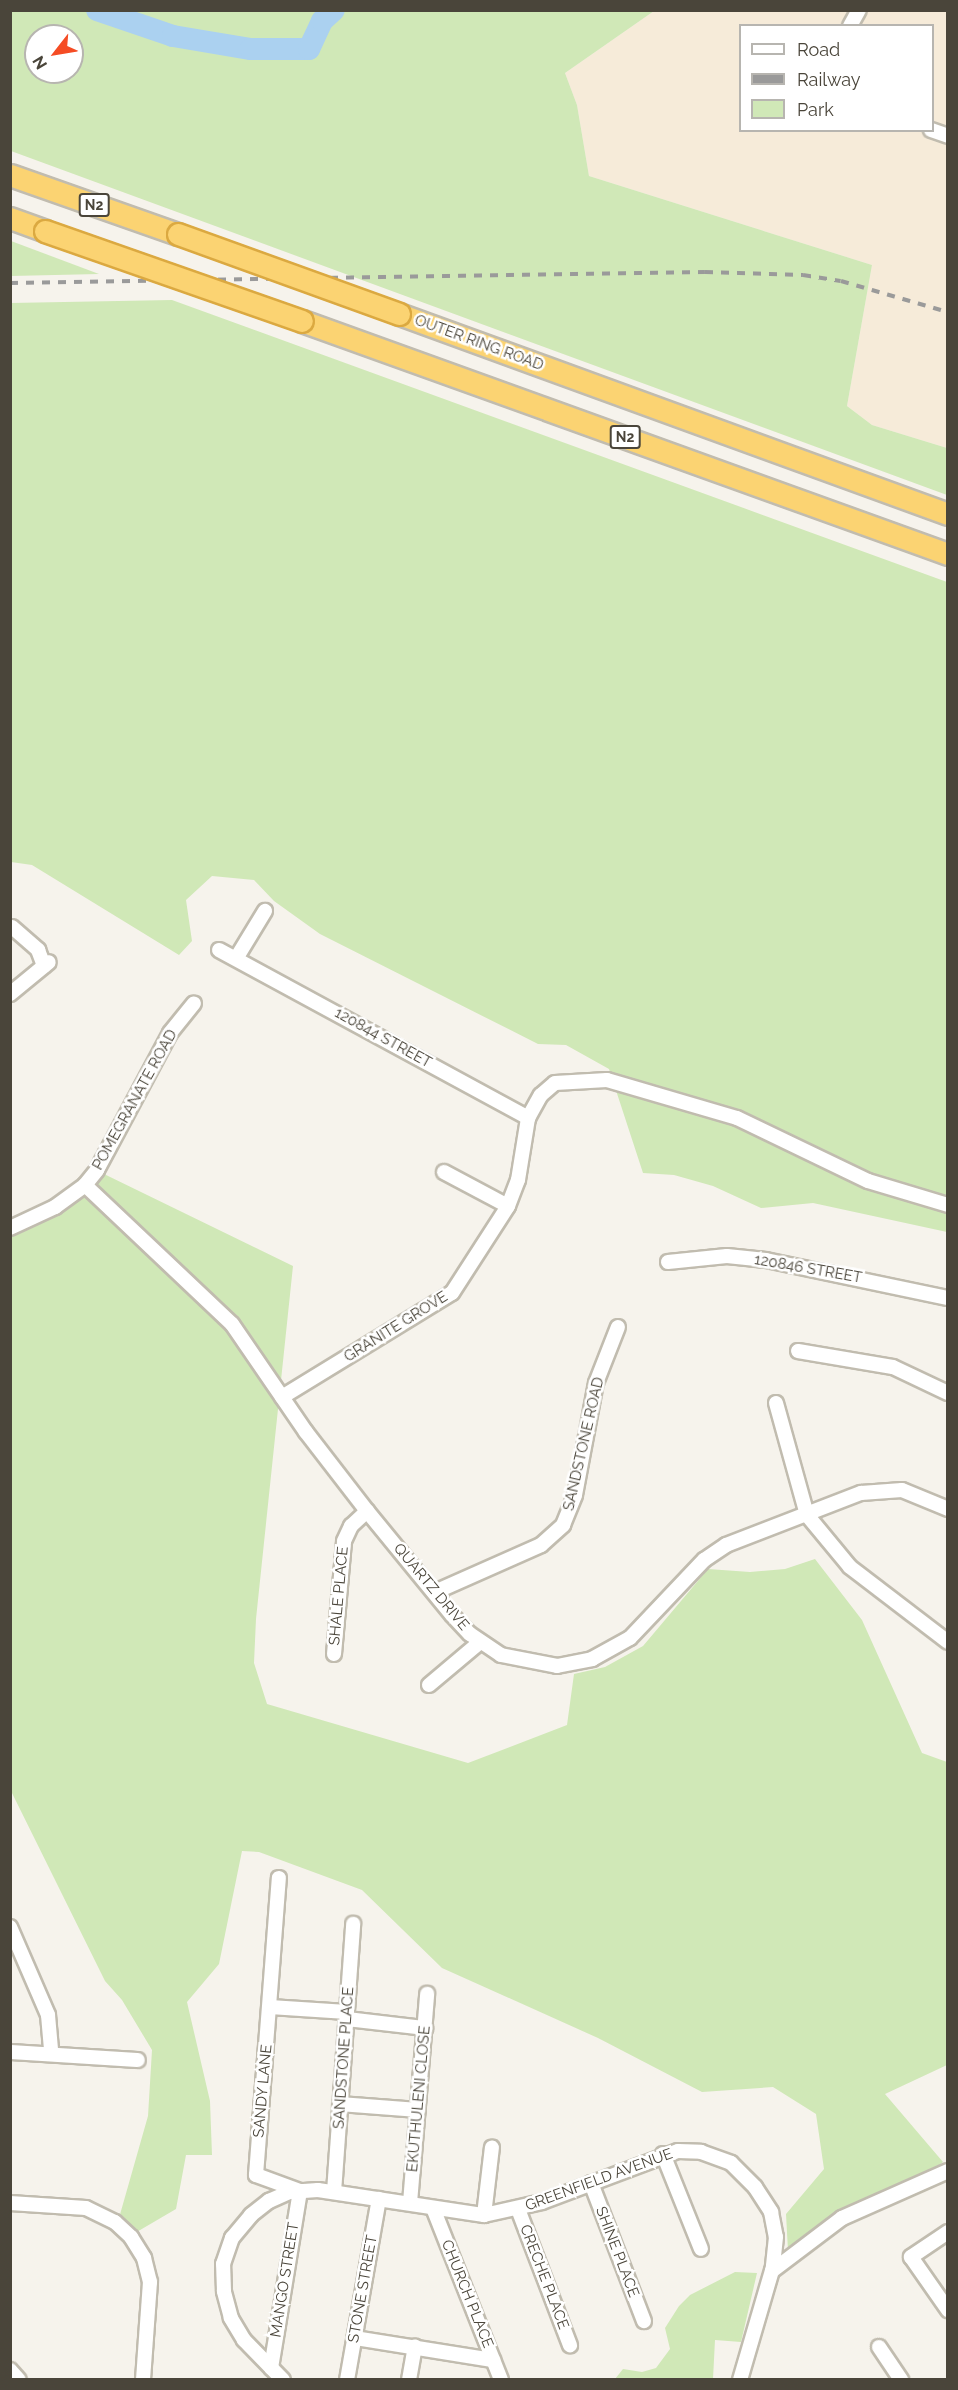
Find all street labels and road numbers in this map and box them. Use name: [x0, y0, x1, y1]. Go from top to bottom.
road number: N2: [78, 194, 110, 216]
street label: OUTER RING ROAD: [412, 311, 546, 375]
road number: N2: [608, 426, 642, 448]
street label: 120844 STREET: [331, 1004, 435, 1072]
street label: POMEGRANATE ROAD: [89, 1027, 181, 1173]
street label: 120846 STREET: [753, 1251, 863, 1287]
street label: GRANITE GROVE: [341, 1288, 451, 1366]
street label: SANDSTONE ROAD: [560, 1375, 608, 1513]
street label: QUARTZ DRIVE: [389, 1540, 473, 1634]
street label: SHALE PLACE: [326, 1546, 352, 1646]
street label: SANDSTONE PLACE: [330, 1986, 358, 2130]
street label: EKUTHULENI CLOSE: [404, 2025, 434, 2173]
street label: SANDY LANE: [250, 2043, 276, 2139]
street label: GREENFIELD AVENUE: [523, 2145, 675, 2215]
street label: SHINE PLACE: [591, 2204, 643, 2300]
street label: MANGO STREET: [267, 2221, 303, 2339]
street label: CRECHE PLACE: [516, 2222, 572, 2332]
street label: STONE STREET: [345, 2234, 381, 2344]
street label: CHURCH PLACE: [437, 2237, 497, 2351]

